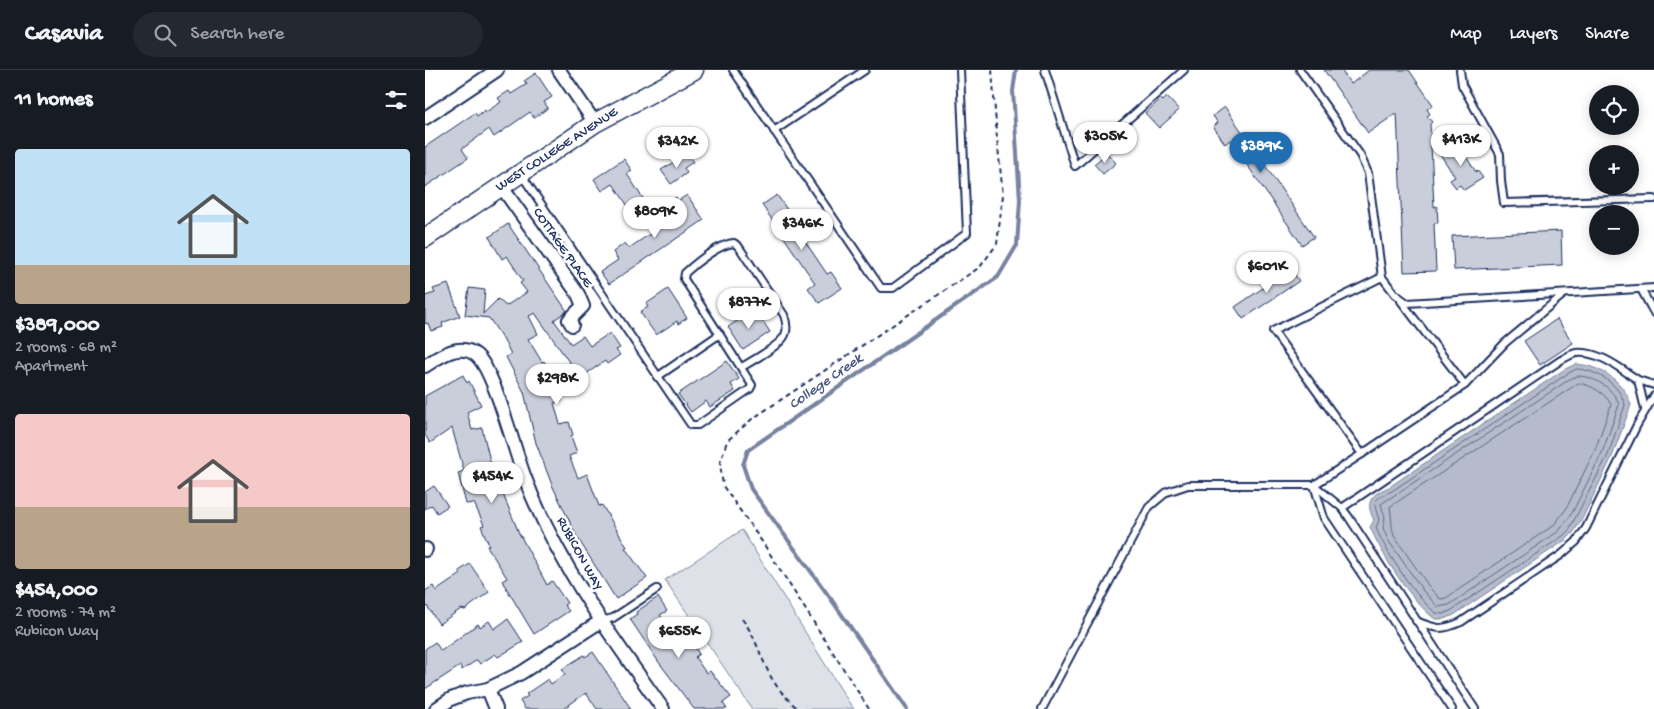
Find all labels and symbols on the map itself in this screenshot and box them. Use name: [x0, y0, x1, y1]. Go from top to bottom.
street label: WEST COLLEGE AVENUE: [493, 103, 622, 196]
pin: $305K: [1070, 122, 1140, 164]
pin: $413K: [1426, 124, 1496, 167]
pin: $342K: [642, 126, 712, 169]
pin: $389K: [1226, 132, 1296, 174]
pin: $809K: [620, 196, 690, 239]
street label: COTTAGE PLACE: [528, 205, 596, 292]
pin: $346K: [767, 208, 837, 251]
pin: $601K: [1232, 252, 1302, 294]
pin: $877K: [714, 288, 784, 330]
water label: College Creek: [786, 349, 867, 414]
pin: $298K: [522, 364, 592, 406]
pin: $454K: [457, 462, 527, 504]
street label: RUBICON WAY: [552, 514, 606, 594]
pin: $655K: [644, 616, 714, 659]

